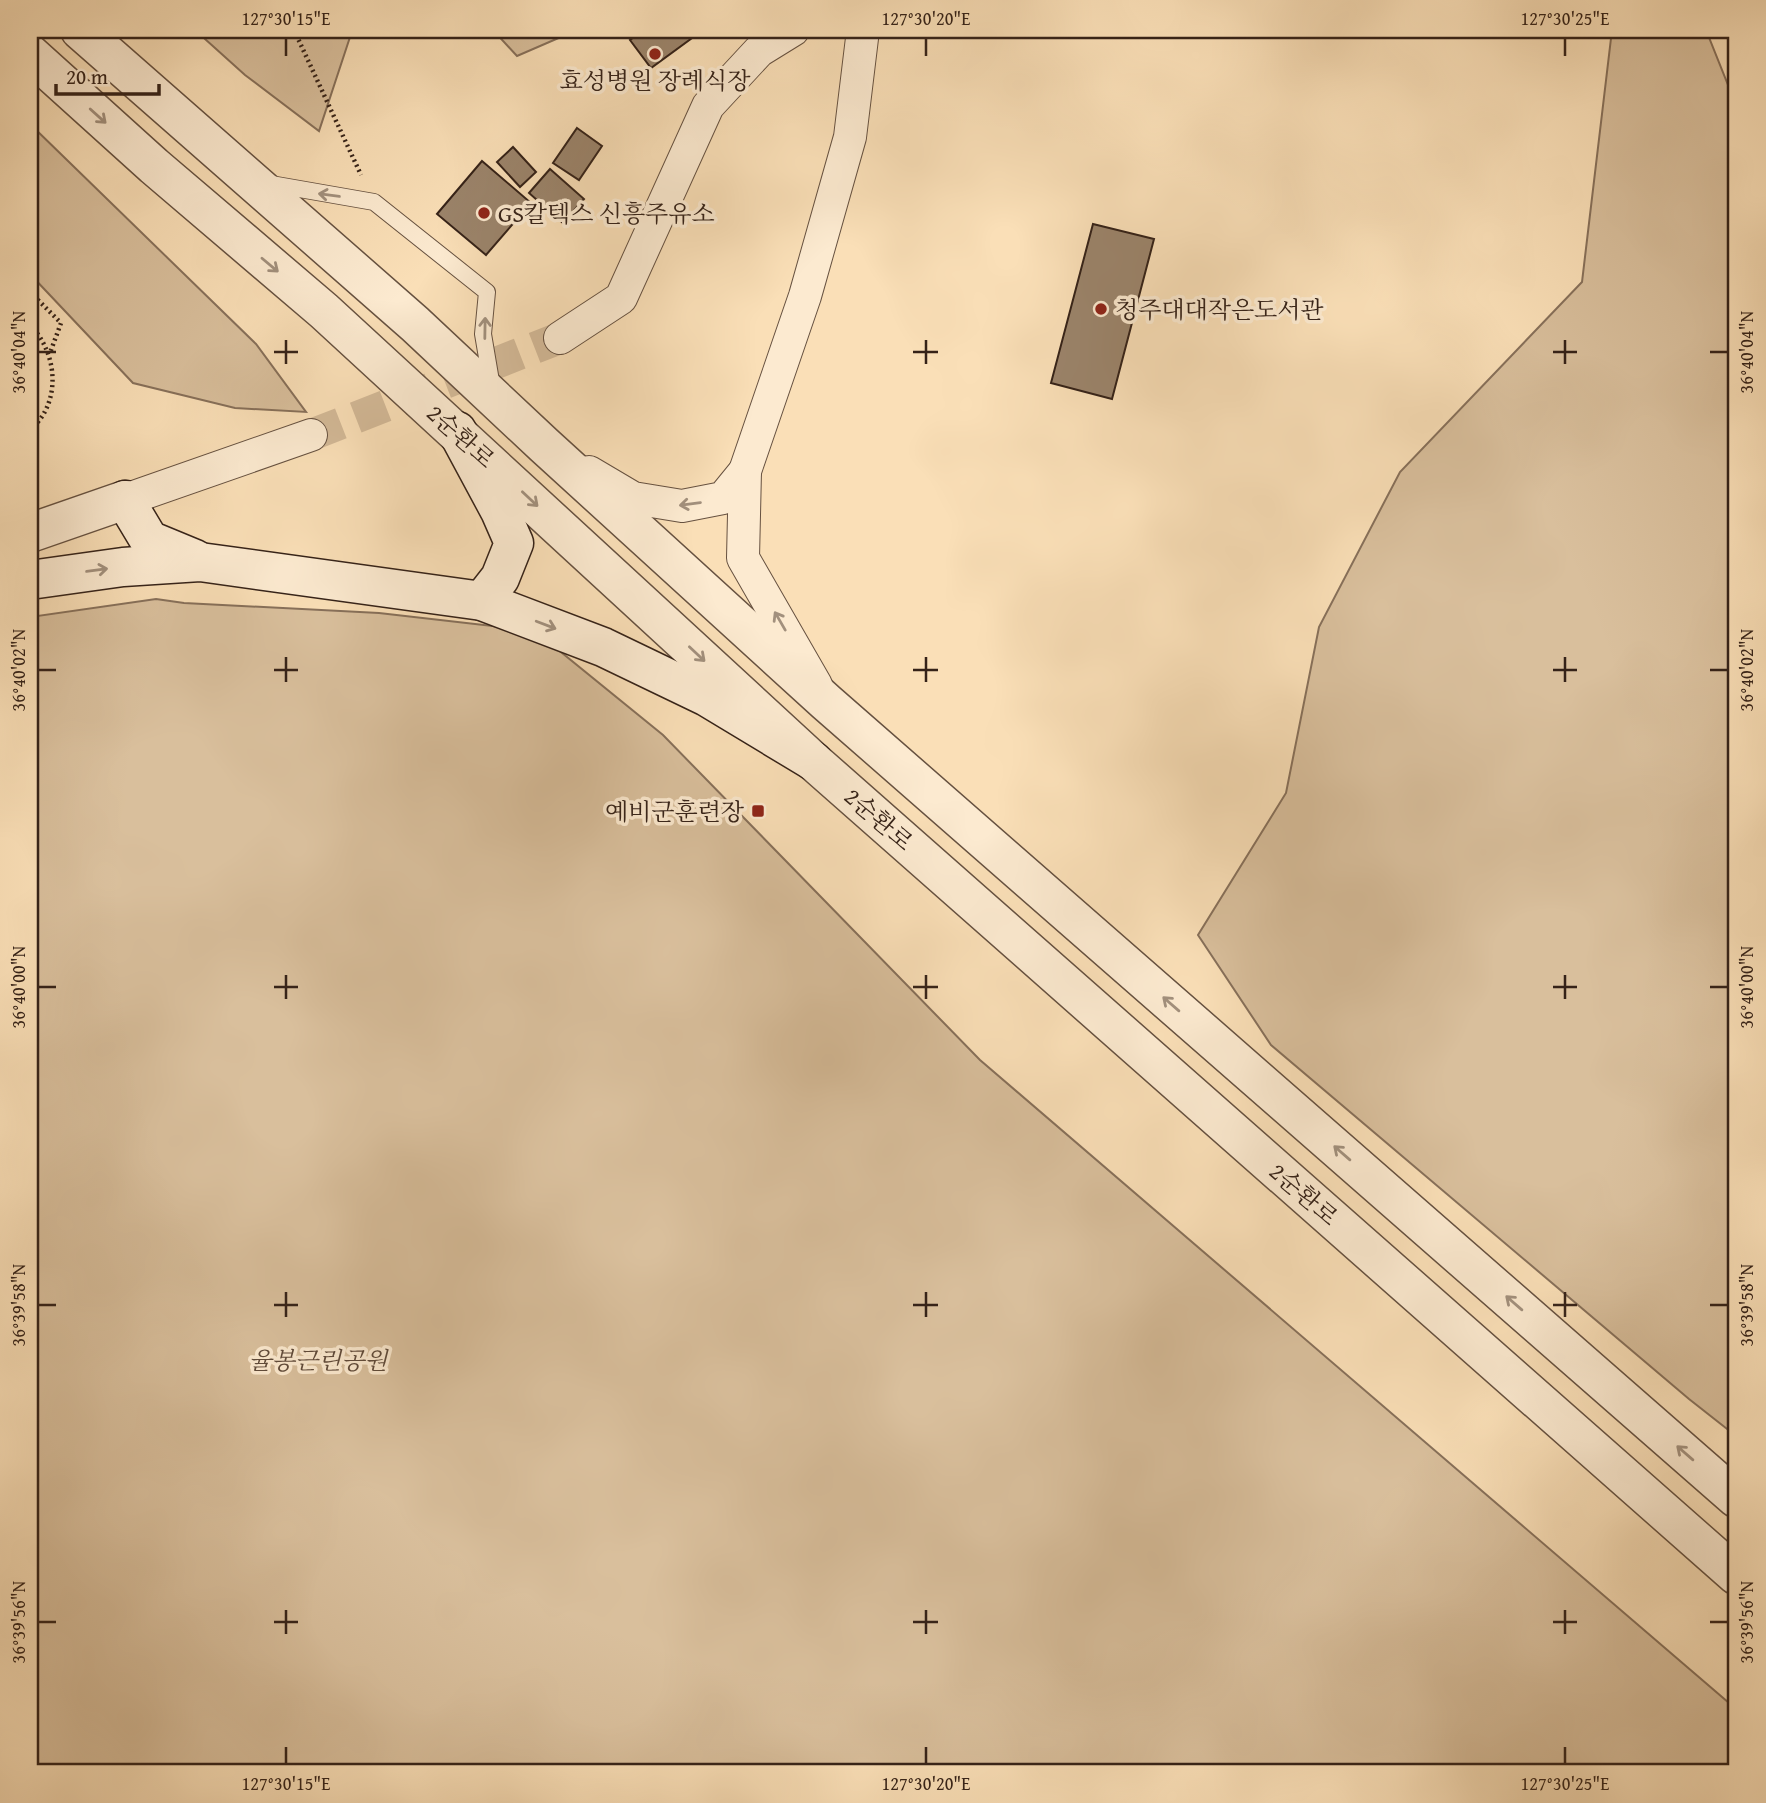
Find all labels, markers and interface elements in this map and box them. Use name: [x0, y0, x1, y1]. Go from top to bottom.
text: 127°30'15"E: [242, 5, 330, 32]
text: 127°30'20"E: [882, 5, 970, 32]
text: 127°30'25"E: [1521, 5, 1609, 32]
marker: 효성병원 장례식장: [647, 46, 663, 62]
scale bar: [56, 52, 159, 96]
text: 20 m: [66, 61, 108, 92]
place label: 효성병원 장례식장: [560, 63, 751, 98]
one-way arrow: [89, 108, 107, 124]
one-way arrow: [318, 188, 340, 201]
place label: GS칼텍스 신흥주유소: [498, 196, 715, 231]
marker: GS칼텍스 신흥주유소: [476, 205, 492, 221]
one-way arrow: [261, 257, 279, 273]
place label: 청주대대작은도서관: [1115, 292, 1324, 327]
marker: 청주대대작은도서관: [1093, 301, 1109, 317]
text: 36°40'04"N: [5, 310, 32, 393]
text: 36°40'04"N: [1733, 310, 1760, 393]
one-way arrow: [478, 317, 491, 340]
street label: 2순환로: [419, 396, 503, 476]
one-way arrow: [521, 491, 538, 508]
one-way arrow: [679, 497, 702, 510]
one-way arrow: [85, 564, 108, 577]
one-way arrow: [773, 612, 787, 632]
one-way arrow: [534, 620, 556, 633]
text: 36°40'02"N: [5, 628, 32, 711]
text: 36°40'02"N: [1733, 628, 1760, 711]
one-way arrow: [688, 645, 705, 662]
street label: 2순환로: [837, 779, 921, 859]
place label: 예비군훈련장: [605, 794, 745, 829]
marker: 예비군훈련장: [750, 803, 766, 819]
text: 36°40'00"N: [5, 945, 32, 1028]
text: 36°40'00"N: [1733, 945, 1760, 1028]
one-way arrow: [1162, 996, 1180, 1012]
one-way arrow: [1334, 1145, 1352, 1161]
street label: 2순환로: [1262, 1154, 1346, 1234]
text: 36°39'58"N: [5, 1263, 32, 1346]
text: 36°39'58"N: [1733, 1263, 1760, 1346]
one-way arrow: [1505, 1295, 1523, 1311]
park label: 율봉근린공원: [248, 1343, 389, 1378]
one-way arrow: [1676, 1445, 1694, 1461]
text: 36°39'56"N: [5, 1580, 32, 1663]
text: 36°39'56"N: [1733, 1580, 1760, 1663]
text: 127°30'15"E: [242, 1770, 330, 1797]
text: 127°30'20"E: [882, 1770, 970, 1797]
text: 127°30'25"E: [1521, 1770, 1609, 1797]

